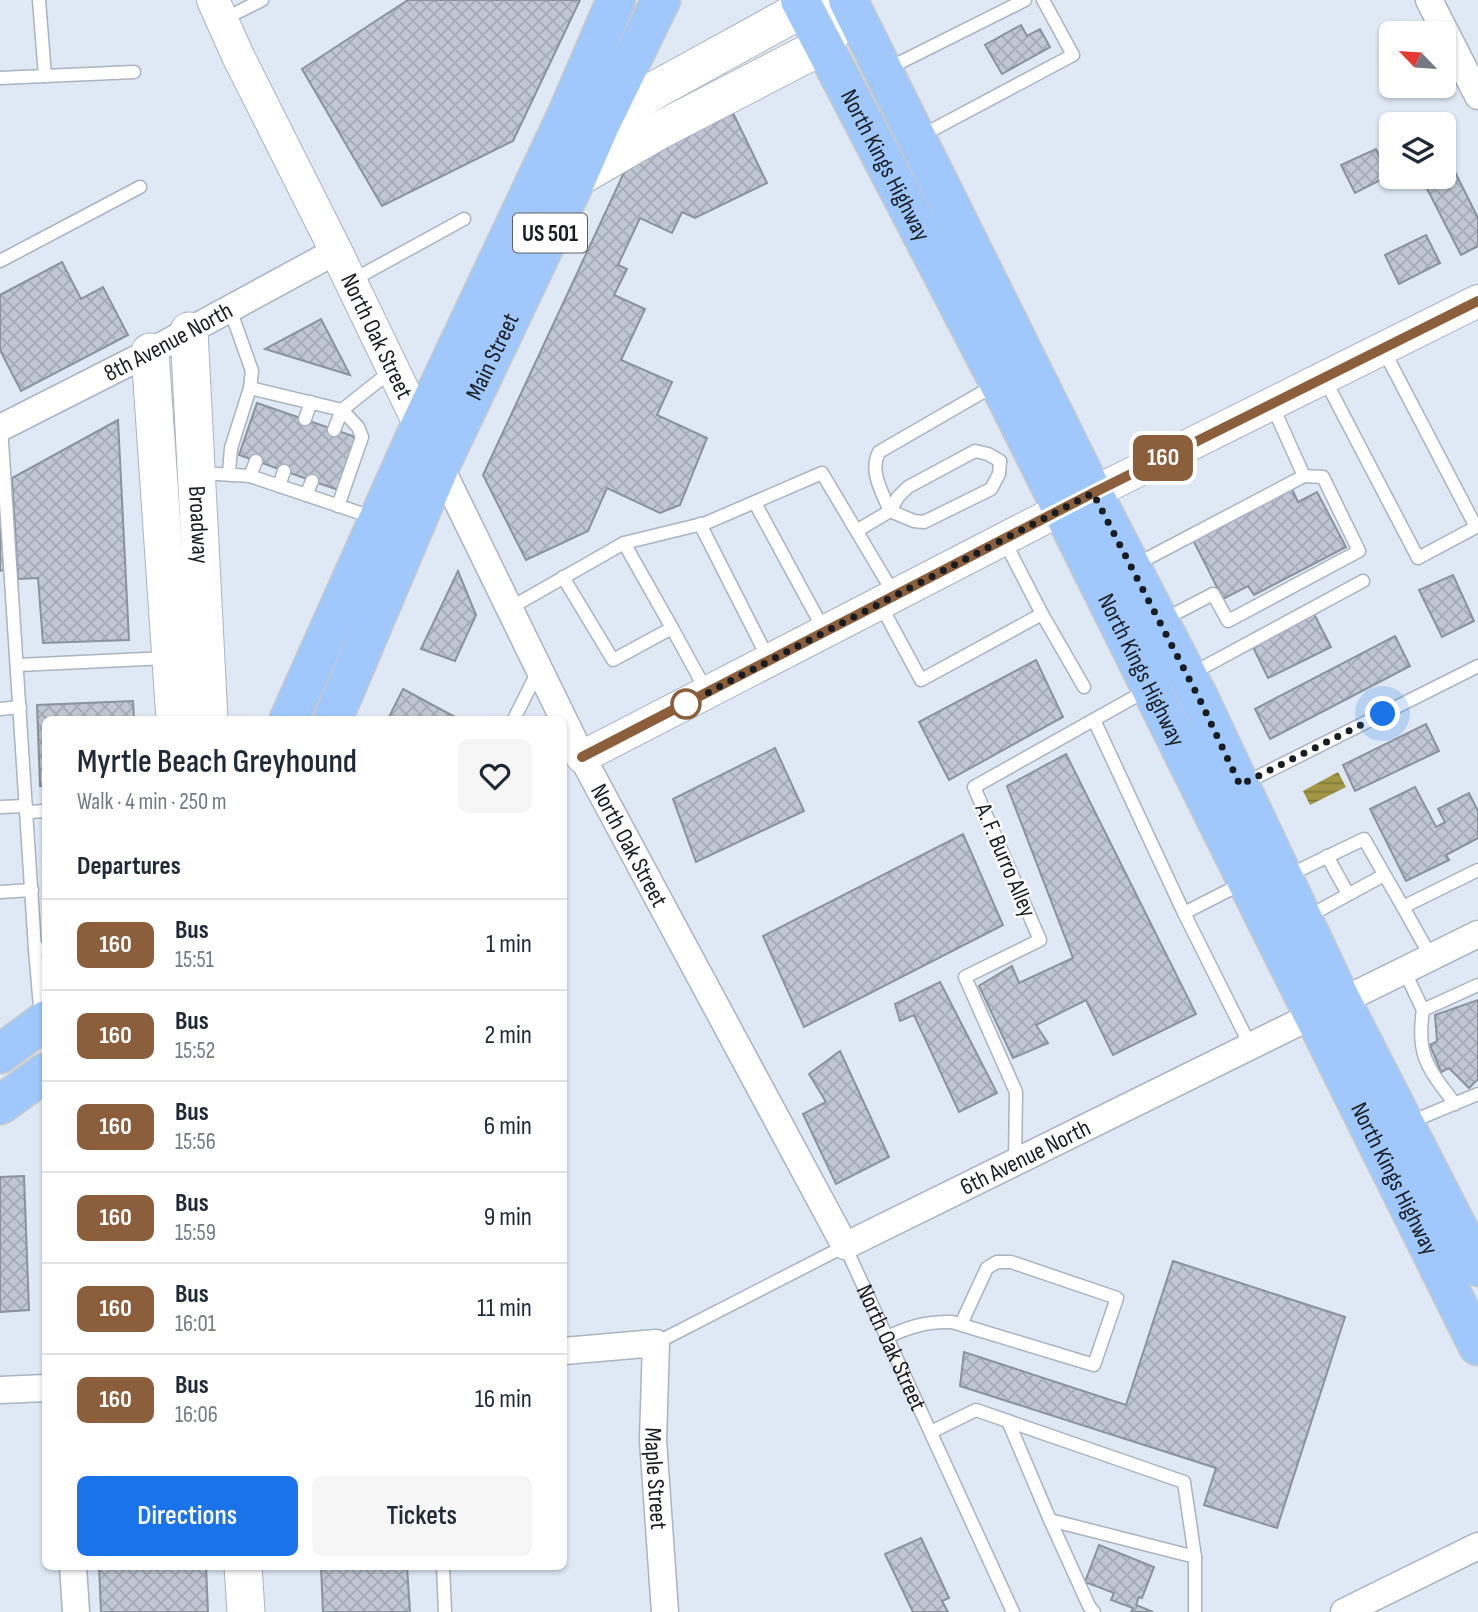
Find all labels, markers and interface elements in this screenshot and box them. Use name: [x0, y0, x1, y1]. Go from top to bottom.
north arrow: [1379, 21, 1456, 98]
map controls: [1379, 21, 1456, 189]
street label: North Kings Highway: [834, 85, 937, 246]
button: layers: [1379, 112, 1456, 189]
road number: US 501: [513, 214, 587, 252]
street label: North Oak Street: [334, 269, 419, 404]
street label: 8th Avenue North: [99, 296, 238, 388]
street label: Main Street: [460, 309, 526, 405]
line badge: 160: [1123, 435, 1203, 481]
text: 160: [1147, 443, 1179, 472]
street label: Broadway: [182, 485, 215, 564]
street label: North Kings Highway: [1091, 589, 1191, 751]
unlabelled marker: [671, 689, 701, 719]
your location: [1365, 696, 1400, 731]
button: heart: [458, 739, 532, 813]
text: Myrtle Beach Greyhound: [77, 742, 357, 782]
street label: North Oak Street: [584, 779, 674, 912]
text: Walk · 4 min · 250 m: [77, 788, 227, 816]
street label: A. F. Burro Alley: [968, 798, 1042, 921]
text: Departures: [77, 851, 181, 882]
text: Bus: [175, 915, 209, 946]
text: 1 min: [486, 929, 532, 960]
text: 160: [99, 930, 132, 959]
text: 15:51: [175, 946, 214, 974]
text: Bus: [175, 1006, 209, 1037]
text: 2 min: [484, 1020, 532, 1051]
text: 160: [99, 1021, 132, 1050]
text: 15:52: [175, 1037, 215, 1065]
text: Bus: [175, 1097, 209, 1128]
street label: North Kings Highway: [1344, 1098, 1444, 1260]
text: 6 min: [484, 1111, 532, 1142]
text: 160: [99, 1112, 132, 1141]
street label: 6th Avenue North: [956, 1113, 1095, 1202]
text: 15:56: [175, 1128, 216, 1156]
text: Bus: [175, 1188, 209, 1219]
text: 9 min: [484, 1202, 532, 1233]
text: 160: [99, 1203, 132, 1232]
text: 15:59: [175, 1219, 216, 1247]
text: Bus: [175, 1279, 209, 1310]
street label: North Oak Street: [850, 1280, 933, 1415]
text: 11 min: [477, 1293, 532, 1324]
text: 160: [99, 1294, 132, 1323]
text: 16:01: [175, 1310, 216, 1338]
text: Bus: [175, 1370, 209, 1401]
text: 16 min: [475, 1384, 532, 1415]
text: 160: [99, 1385, 132, 1414]
text: 16:06: [175, 1401, 218, 1429]
street label: Maple Street: [638, 1427, 673, 1530]
button: Directions: [77, 1476, 298, 1556]
button: Tickets: [312, 1476, 532, 1556]

